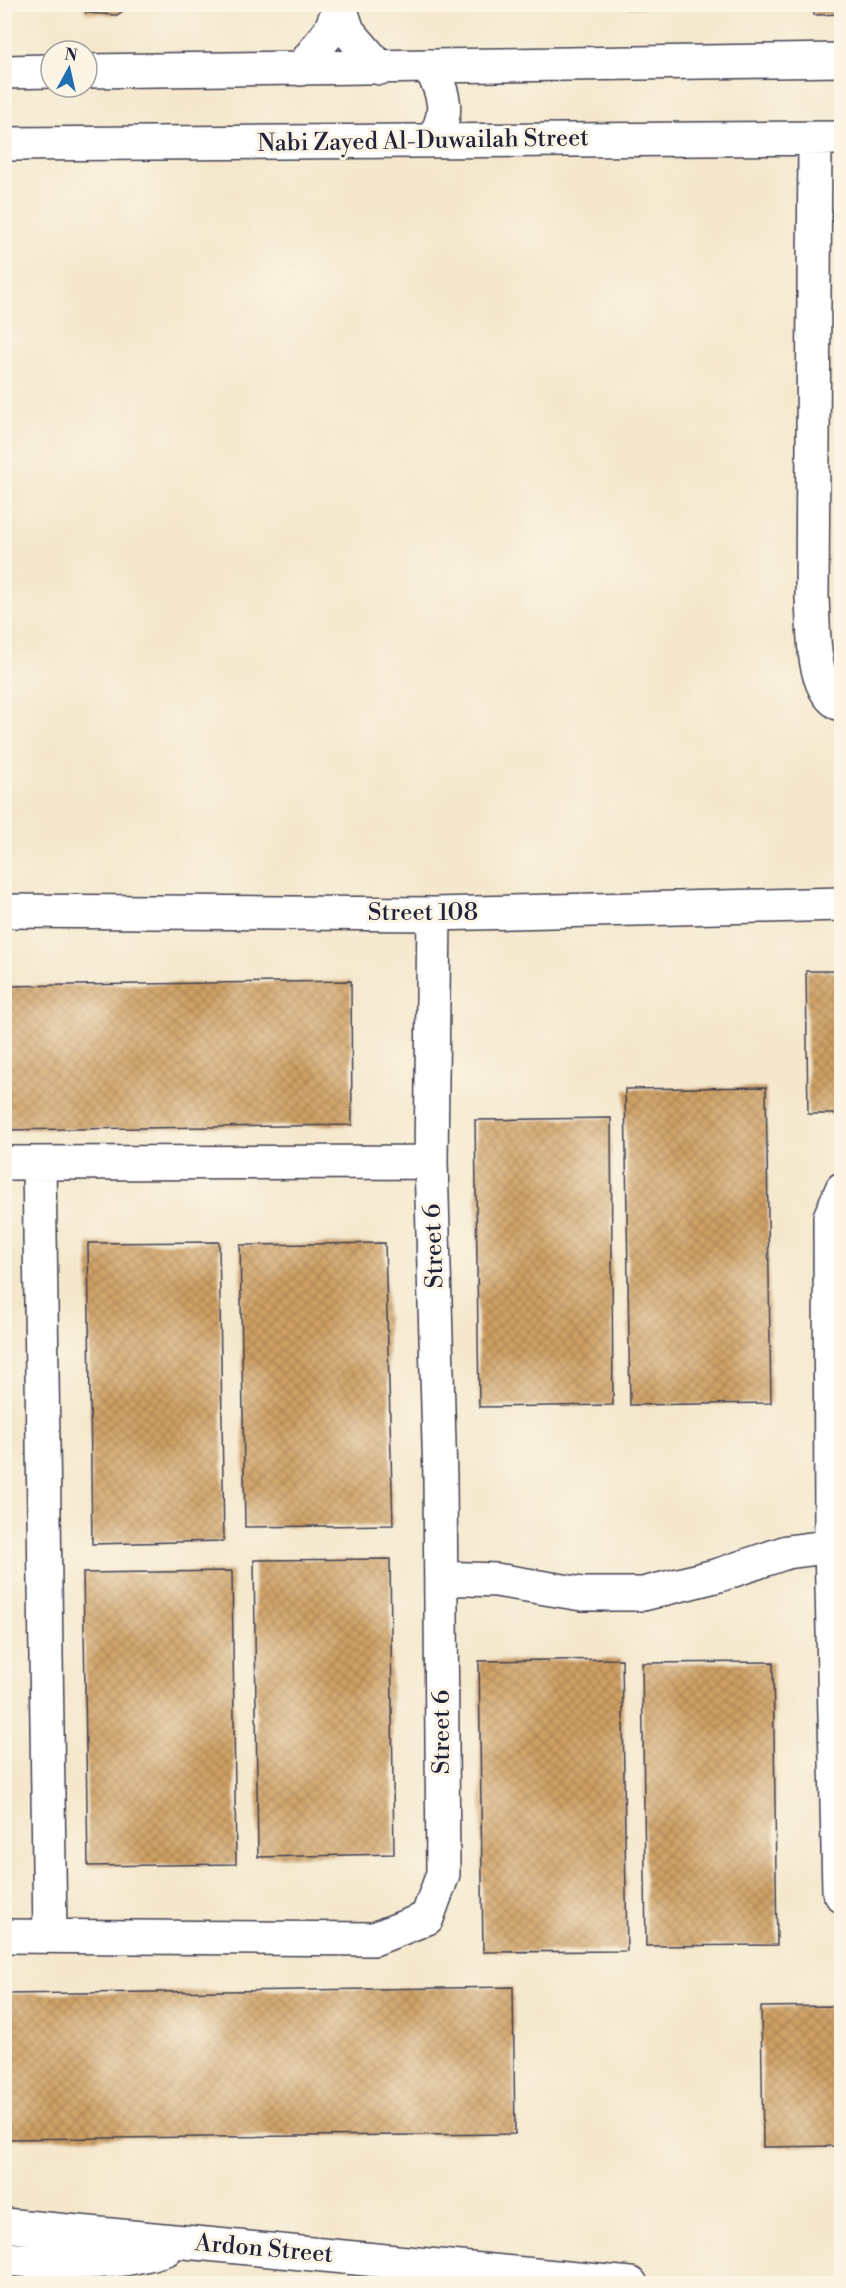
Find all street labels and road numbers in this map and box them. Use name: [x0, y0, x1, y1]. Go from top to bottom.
street label: Nabi Zayed Al-Duwailah Street: [257, 123, 589, 159]
street label: Street 108: [368, 898, 478, 928]
street label: Street 6: [418, 1203, 450, 1289]
street label: Street 6: [427, 1690, 457, 1774]
street label: Ardon Street: [193, 2228, 335, 2270]

